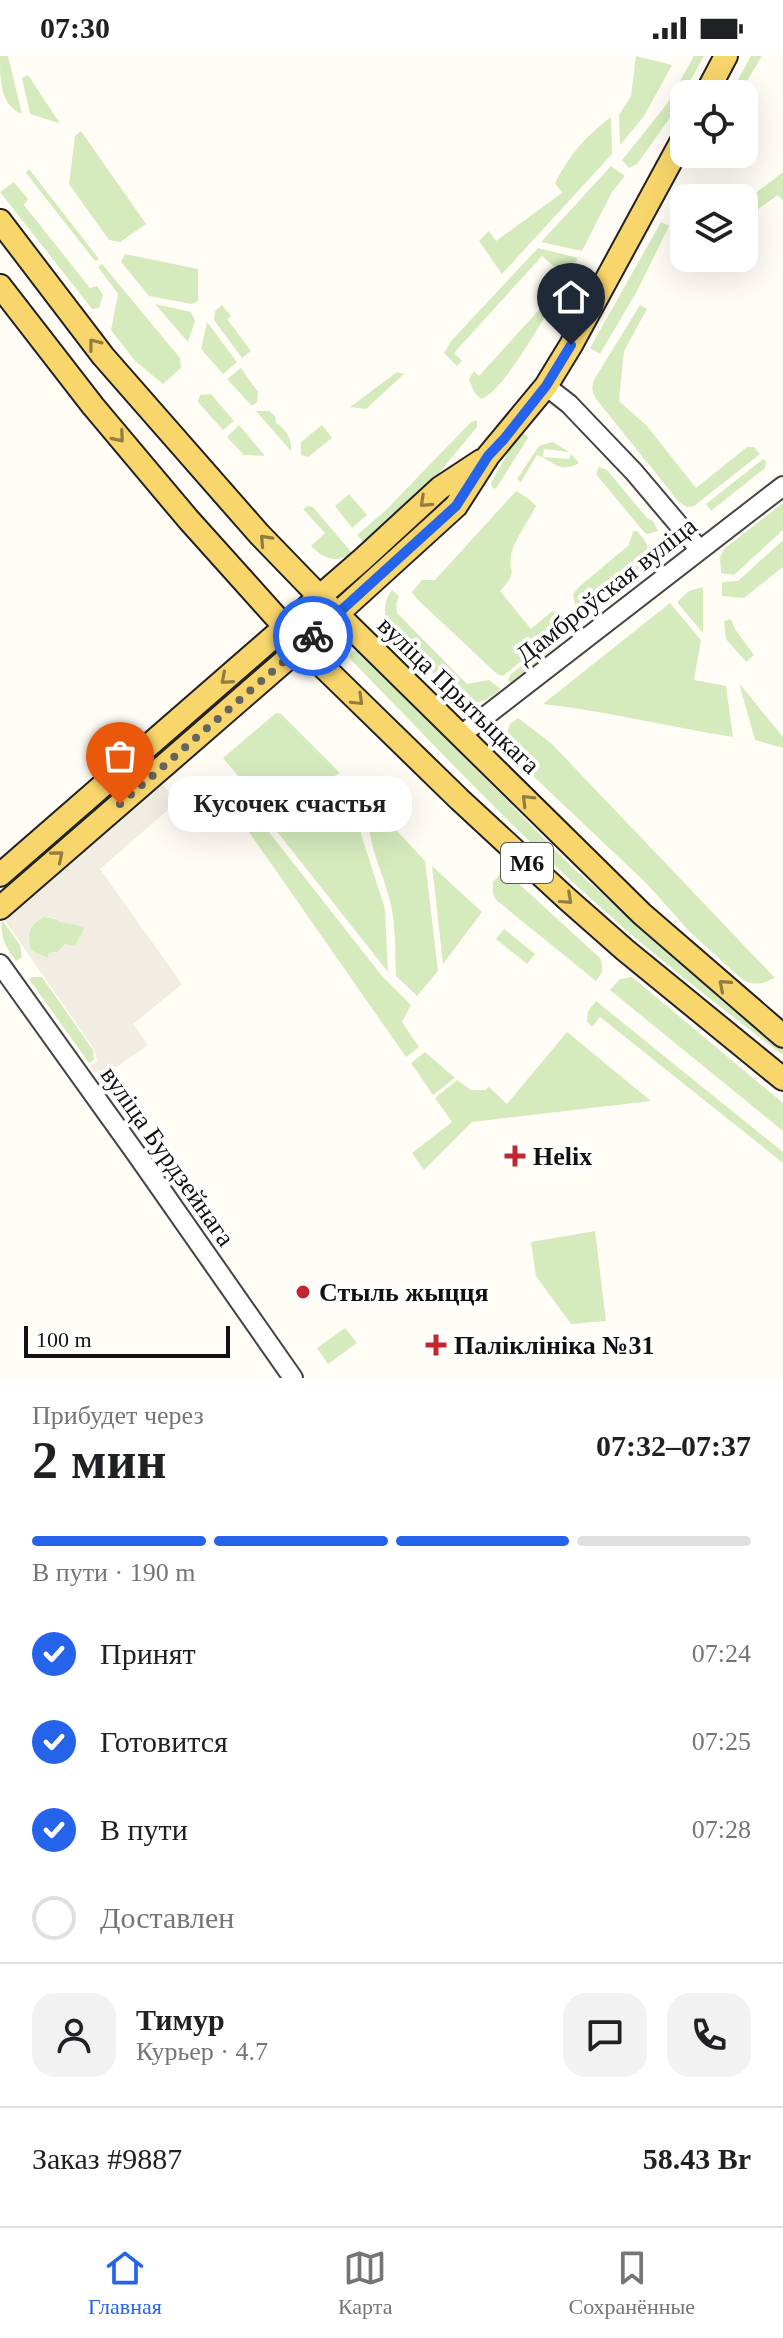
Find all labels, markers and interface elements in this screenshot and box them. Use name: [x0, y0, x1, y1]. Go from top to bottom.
text: 07:30: [40, 11, 110, 44]
map controls: [670, 80, 758, 272]
button: locate: [670, 80, 758, 168]
button: layers: [670, 184, 758, 272]
pin: [537, 263, 605, 345]
icon: home: [549, 275, 593, 319]
one-way arrow: [90, 338, 104, 353]
one-way arrow: [109, 428, 124, 442]
one-way arrow: [420, 492, 435, 506]
street label: Дамброўская вуліца: [510, 511, 703, 670]
one-way arrow: [260, 535, 275, 549]
courier: [273, 596, 353, 676]
street label: вуліца Прытыцкага: [372, 611, 546, 780]
icon: bike: [291, 614, 335, 658]
one-way arrow: [220, 669, 235, 684]
one-way arrow: [349, 691, 363, 706]
pin: [86, 722, 154, 804]
icon: bag: [98, 734, 142, 778]
callout: Кусочек счастья: [168, 776, 412, 832]
text: Кусочек счастья: [194, 789, 386, 818]
one-way arrow: [522, 795, 536, 809]
road number: М6: [501, 843, 553, 883]
one-way arrow: [49, 852, 64, 866]
one-way arrow: [557, 889, 572, 903]
one-way arrow: [718, 980, 733, 995]
street label: вуліца Бурдзейнага: [95, 1061, 241, 1252]
place label: Helix: [533, 1142, 592, 1171]
marker: Helix: [504, 1145, 526, 1167]
place label: Стыль жыцця: [319, 1278, 489, 1307]
marker: Стыль жыцця: [294, 1283, 312, 1301]
scale bar: [24, 1322, 230, 1358]
text: 100 m: [36, 1327, 92, 1352]
place label: Паліклініка №31: [454, 1331, 654, 1360]
marker: Паліклініка №31: [425, 1334, 447, 1356]
text: Прибудет через: [32, 1401, 204, 1430]
text: 07:32–07:37: [596, 1429, 751, 1462]
text: 2 мин: [32, 1432, 166, 1489]
text: В пути · 190 m: [32, 1558, 195, 1587]
icon: check: [32, 1632, 76, 1676]
text: Принят: [100, 1637, 196, 1670]
text: 07:24: [692, 1639, 751, 1668]
icon: check: [32, 1720, 76, 1764]
text: Готовится: [100, 1725, 228, 1758]
text: 07:25: [692, 1727, 751, 1756]
icon: check: [32, 1808, 76, 1852]
text: В пути: [100, 1813, 188, 1846]
text: 07:28: [692, 1815, 751, 1844]
text: Доставлен: [100, 1901, 234, 1934]
button: person: [32, 1993, 116, 2077]
button: chat: [563, 1993, 647, 2077]
button: phone: [667, 1993, 751, 2077]
text: Тимур: [136, 2003, 225, 2036]
text: Курьер · 4.7: [136, 2037, 268, 2066]
text: Заказ #9887: [32, 2142, 182, 2175]
text: 58.43 Br: [643, 2142, 751, 2175]
tab: Главная: [88, 2246, 162, 2320]
tab: Карта: [338, 2246, 392, 2320]
tab: Сохранённые: [568, 2246, 695, 2320]

